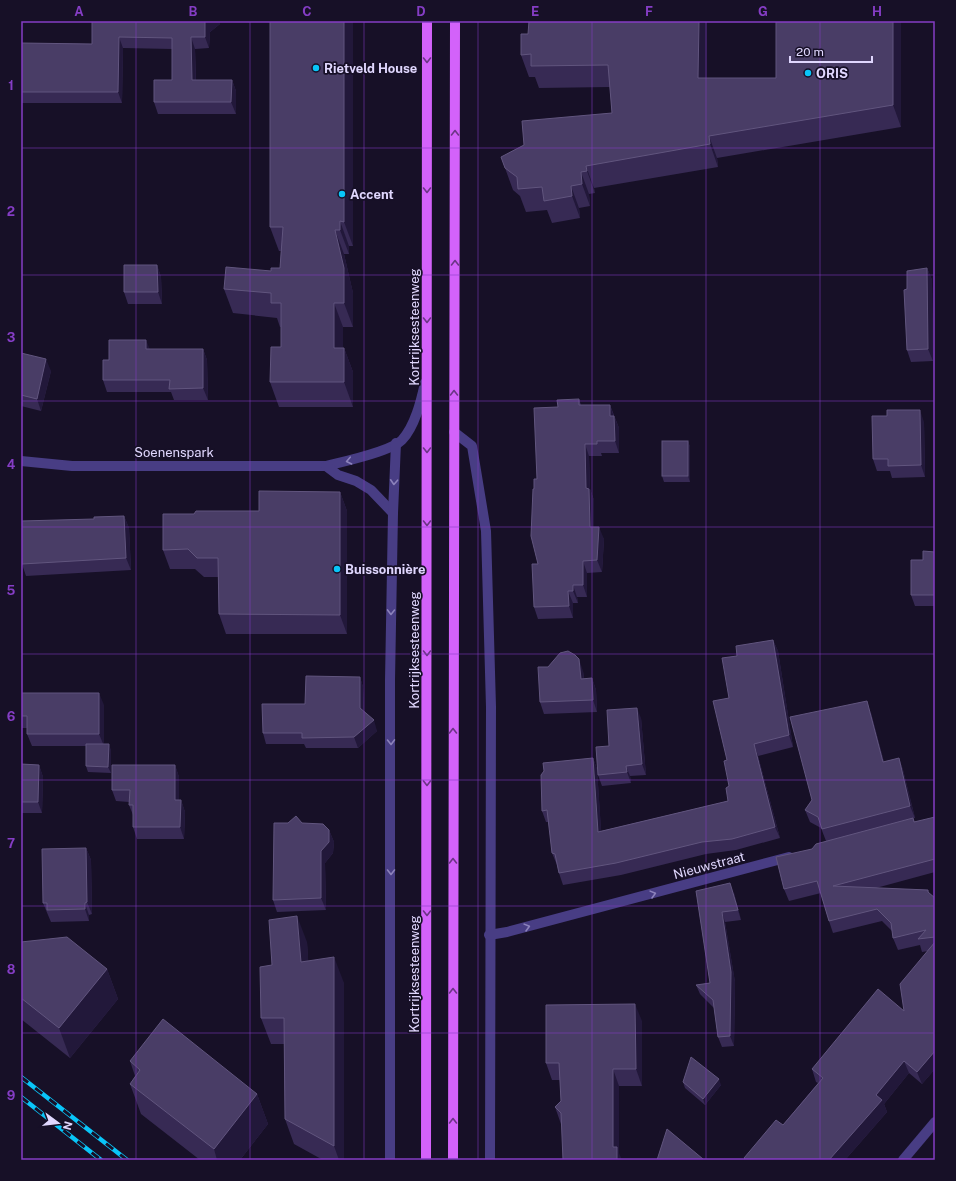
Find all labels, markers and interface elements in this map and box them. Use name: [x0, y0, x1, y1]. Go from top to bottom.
text: A: [74, 4, 84, 19]
text: B: [189, 4, 198, 19]
text: C: [302, 4, 312, 19]
text: D: [416, 4, 426, 19]
text: E: [531, 4, 539, 19]
text: F: [645, 4, 653, 19]
text: G: [758, 4, 768, 19]
text: H: [872, 4, 882, 19]
scale bar: [790, 38, 872, 64]
text: 20 m: [796, 45, 824, 59]
one-way arrow: [423, 57, 431, 63]
place label: Rietveld House: [324, 61, 417, 76]
marker: Rietveld House: [311, 63, 321, 73]
place label: ORIS: [816, 66, 848, 81]
marker: ORIS: [803, 68, 813, 78]
text: 1: [8, 78, 14, 93]
one-way arrow: [451, 130, 459, 136]
place label: Accent: [350, 187, 394, 202]
one-way arrow: [423, 187, 431, 193]
marker: Accent: [337, 189, 347, 199]
text: 2: [7, 204, 15, 219]
one-way arrow: [451, 260, 459, 266]
street label: Kortrijksesteenweg: [407, 268, 422, 386]
one-way arrow: [423, 317, 431, 323]
text: 3: [7, 330, 16, 345]
one-way arrow: [450, 390, 458, 396]
street label: Soenenspark: [134, 445, 214, 460]
one-way arrow: [423, 447, 431, 453]
one-way arrow: [346, 456, 352, 465]
text: 4: [7, 457, 16, 472]
one-way arrow: [390, 479, 399, 485]
one-way arrow: [423, 520, 431, 526]
place label: Buissonnière: [345, 562, 426, 577]
marker: Buissonnière: [332, 564, 342, 574]
text: 5: [7, 583, 16, 598]
street label: Kortrijksesteenweg: [407, 591, 422, 709]
one-way arrow: [387, 609, 396, 615]
one-way arrow: [423, 650, 431, 656]
text: 6: [7, 709, 16, 724]
one-way arrow: [449, 728, 457, 734]
one-way arrow: [387, 739, 395, 745]
one-way arrow: [423, 780, 431, 786]
text: 7: [7, 836, 15, 851]
street label: Nieuwstraat: [672, 849, 747, 882]
one-way arrow: [449, 858, 457, 864]
one-way arrow: [387, 869, 395, 875]
one-way arrow: [650, 890, 656, 898]
one-way arrow: [423, 910, 431, 916]
street label: Kortrijksesteenweg: [407, 915, 422, 1033]
one-way arrow: [524, 923, 531, 932]
text: 8: [7, 962, 16, 977]
one-way arrow: [449, 988, 457, 994]
text: 9: [7, 1088, 15, 1103]
north arrow: [38, 1103, 78, 1143]
one-way arrow: [449, 1118, 457, 1124]
text: N: [61, 1120, 75, 1131]

